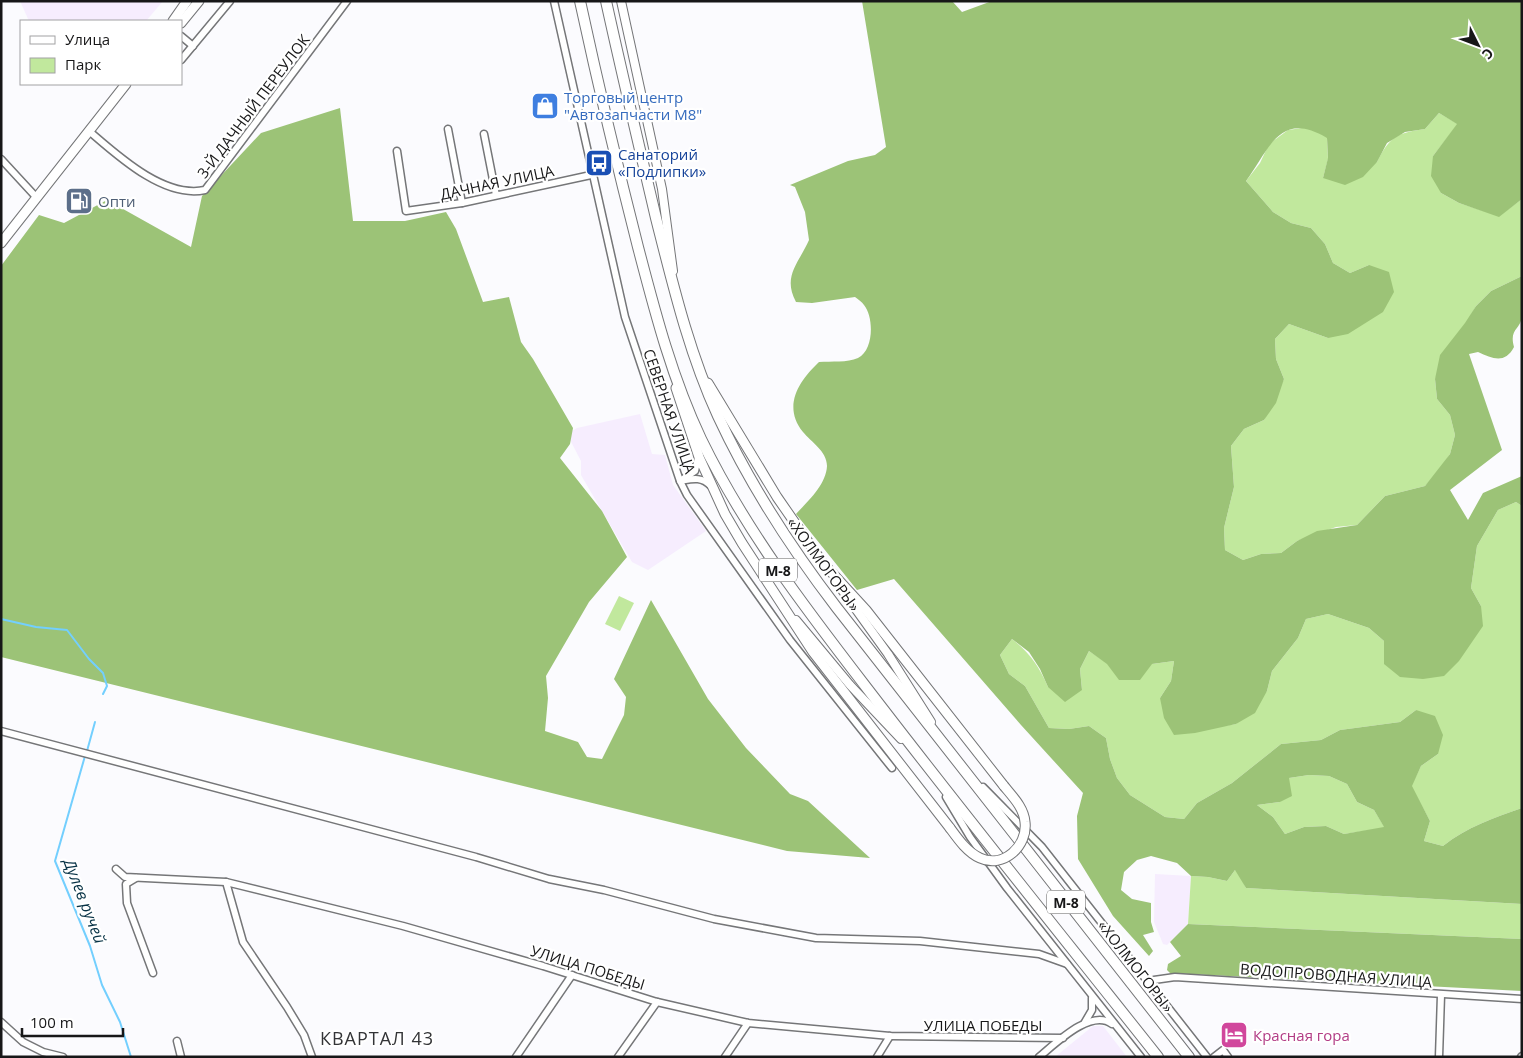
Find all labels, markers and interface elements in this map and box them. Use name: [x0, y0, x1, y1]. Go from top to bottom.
legend: [20, 20, 182, 85]
north arrow: [1453, 20, 1503, 70]
text: Улица: [65, 29, 110, 49]
street label: 3-Й ДАЧНЫЙ ПЕРЕУЛОК: [192, 29, 314, 182]
text: С: [1478, 44, 1498, 64]
text: Парк: [65, 54, 101, 74]
place label: Торговый центр "Автозапчасти М8": [564, 87, 702, 124]
shop icon: Торговый центр "Автозапчасти М8": [530, 91, 560, 121]
place label: Санаторий «Подлипки»: [618, 144, 706, 181]
bus stop icon: Санаторий «Подлипки»: [584, 148, 614, 178]
street label: ДАЧНАЯ УЛИЦА: [438, 160, 556, 204]
fuel station icon: Опти: [64, 186, 94, 216]
place label: Опти: [98, 191, 136, 211]
street label: СЕВЕРНАЯ УЛИЦА: [639, 346, 701, 476]
street label: «ХОЛМОГОРЫ»: [783, 513, 865, 615]
road number: М-8: [759, 558, 797, 582]
water label: Дулев ручей: [58, 853, 111, 947]
road number: М-8: [1047, 890, 1085, 914]
street label: «ХОЛМОГОРЫ»: [1094, 916, 1178, 1016]
street label: УЛИЦА ПОБЕДЫ: [528, 940, 648, 994]
street label: ВОДОПРОВОДНАЯ УЛИЦА: [1239, 958, 1433, 992]
scale bar: [22, 1006, 124, 1038]
text: 100 m: [30, 1012, 74, 1032]
street label: УЛИЦА ПОБЕДЫ: [924, 1015, 1042, 1035]
hotel icon: Красная гора: [1219, 1020, 1249, 1050]
place label: Красная гора: [1253, 1025, 1350, 1045]
district label: КВАРТАЛ 43: [320, 1026, 434, 1050]

